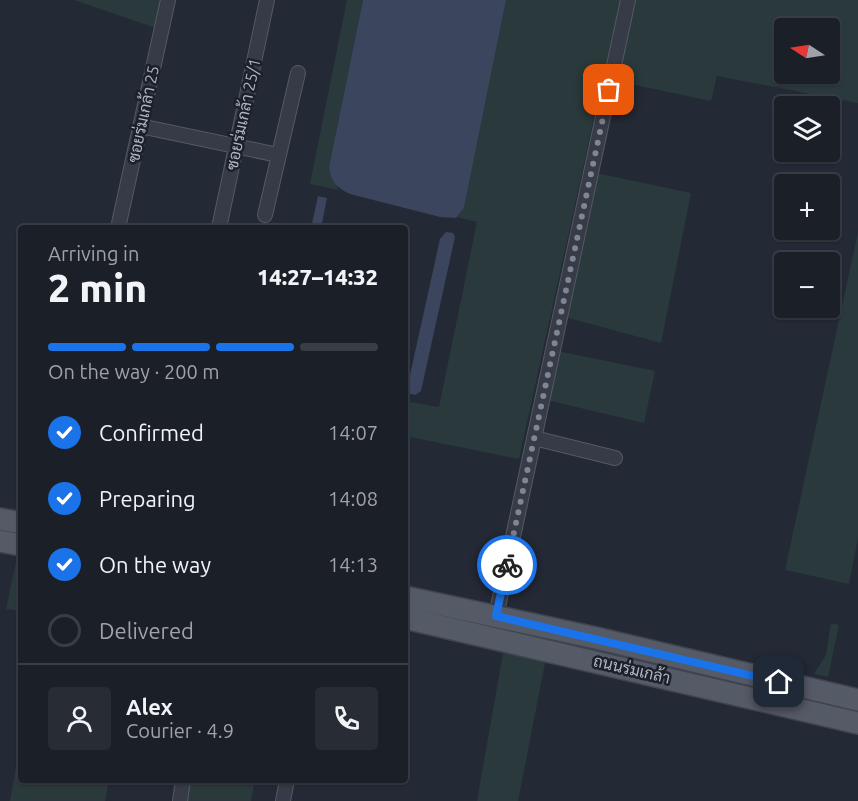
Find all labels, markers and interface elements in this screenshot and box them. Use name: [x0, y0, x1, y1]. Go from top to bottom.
north arrow: [774, 18, 840, 84]
map controls: [774, 18, 840, 318]
street label: ซอยร่มเกล้า 25/1: [221, 56, 264, 172]
street label: ซอยร่มเกล้า 25: [123, 64, 162, 164]
pin: [583, 64, 634, 115]
icon: bag: [592, 73, 625, 106]
button: layers: [774, 96, 840, 162]
button: +: [774, 174, 840, 240]
text: Arriving in: [48, 242, 139, 265]
button: −: [774, 252, 840, 318]
text: 14:27–14:32: [257, 264, 378, 289]
text: 2 min: [48, 266, 147, 309]
text: On the way · 200 m: [48, 360, 220, 383]
icon: check: [48, 416, 81, 449]
text: Confirmed: [99, 420, 204, 445]
text: 14:07: [328, 421, 378, 444]
icon: check: [48, 482, 81, 515]
text: Preparing: [99, 486, 196, 511]
text: 14:08: [328, 487, 378, 510]
courier: [477, 535, 537, 595]
icon: check: [48, 548, 81, 581]
icon: bike: [491, 549, 524, 582]
text: On the way: [99, 552, 211, 577]
text: 14:13: [328, 553, 378, 576]
text: Delivered: [99, 618, 194, 643]
street label: ถนนร่มเกล้า: [592, 650, 672, 687]
pin: [753, 656, 804, 707]
icon: home: [762, 665, 795, 698]
button: person: [48, 687, 111, 750]
button: phone: [315, 687, 378, 750]
text: Alex: [126, 694, 173, 719]
text: Courier · 4.9: [126, 719, 234, 742]

